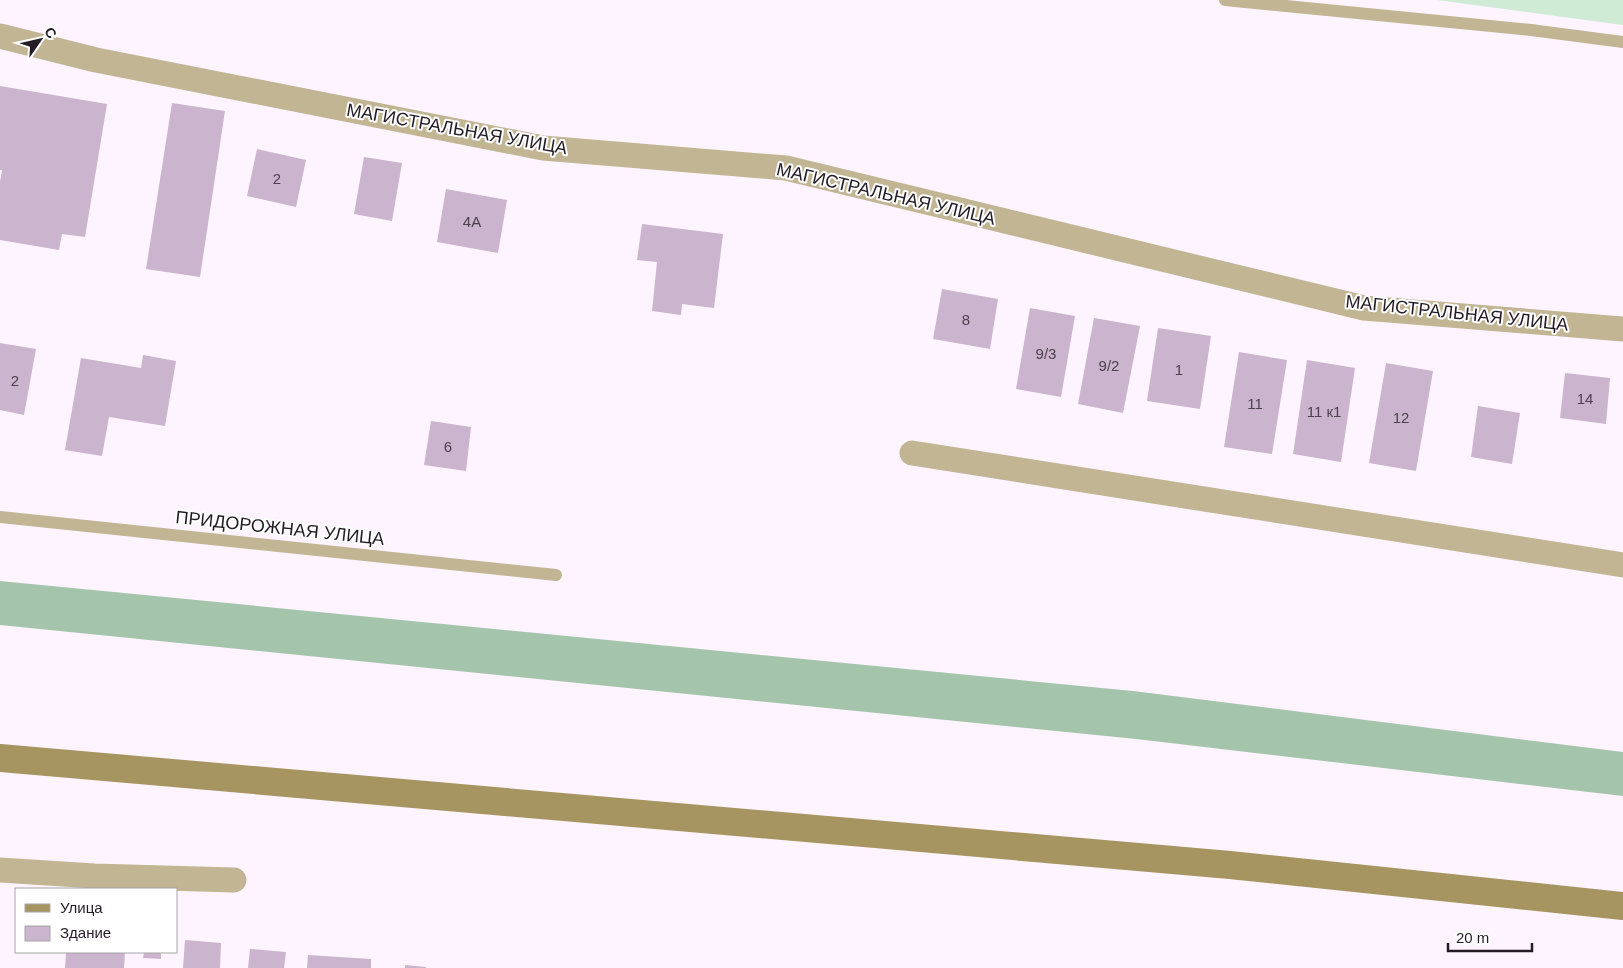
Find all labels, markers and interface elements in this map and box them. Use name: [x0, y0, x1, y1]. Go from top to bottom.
north arrow: [15, 15, 65, 65]
text: С: [41, 24, 60, 41]
street label: МАГИСТРАЛЬНАЯ УЛИЦА: [345, 100, 569, 158]
street label: МАГИСТРАЛЬНАЯ УЛИЦА: [775, 159, 997, 229]
house number: 2: [273, 170, 281, 187]
house number: 4А: [463, 213, 481, 230]
street label: МАГИСТРАЛЬНАЯ УЛИЦА: [1345, 291, 1569, 335]
house number: 8: [962, 311, 970, 328]
house number: 9/3: [1036, 345, 1056, 362]
house number: 9/2: [1099, 357, 1119, 374]
house number: 1: [1175, 361, 1183, 378]
house number: 2: [11, 372, 19, 389]
house number: 14: [1577, 390, 1593, 407]
house number: 11: [1247, 395, 1263, 412]
house number: 11 к1: [1307, 403, 1341, 420]
house number: 12: [1393, 409, 1409, 426]
house number: 6: [444, 438, 452, 455]
street label: ПРИДОРОЖНАЯ УЛИЦА: [175, 507, 385, 549]
legend: [15, 888, 178, 953]
text: Улица: [60, 899, 103, 916]
scale bar: [1448, 920, 1532, 952]
text: Здание: [60, 924, 111, 941]
text: 20 m: [1456, 929, 1489, 946]

